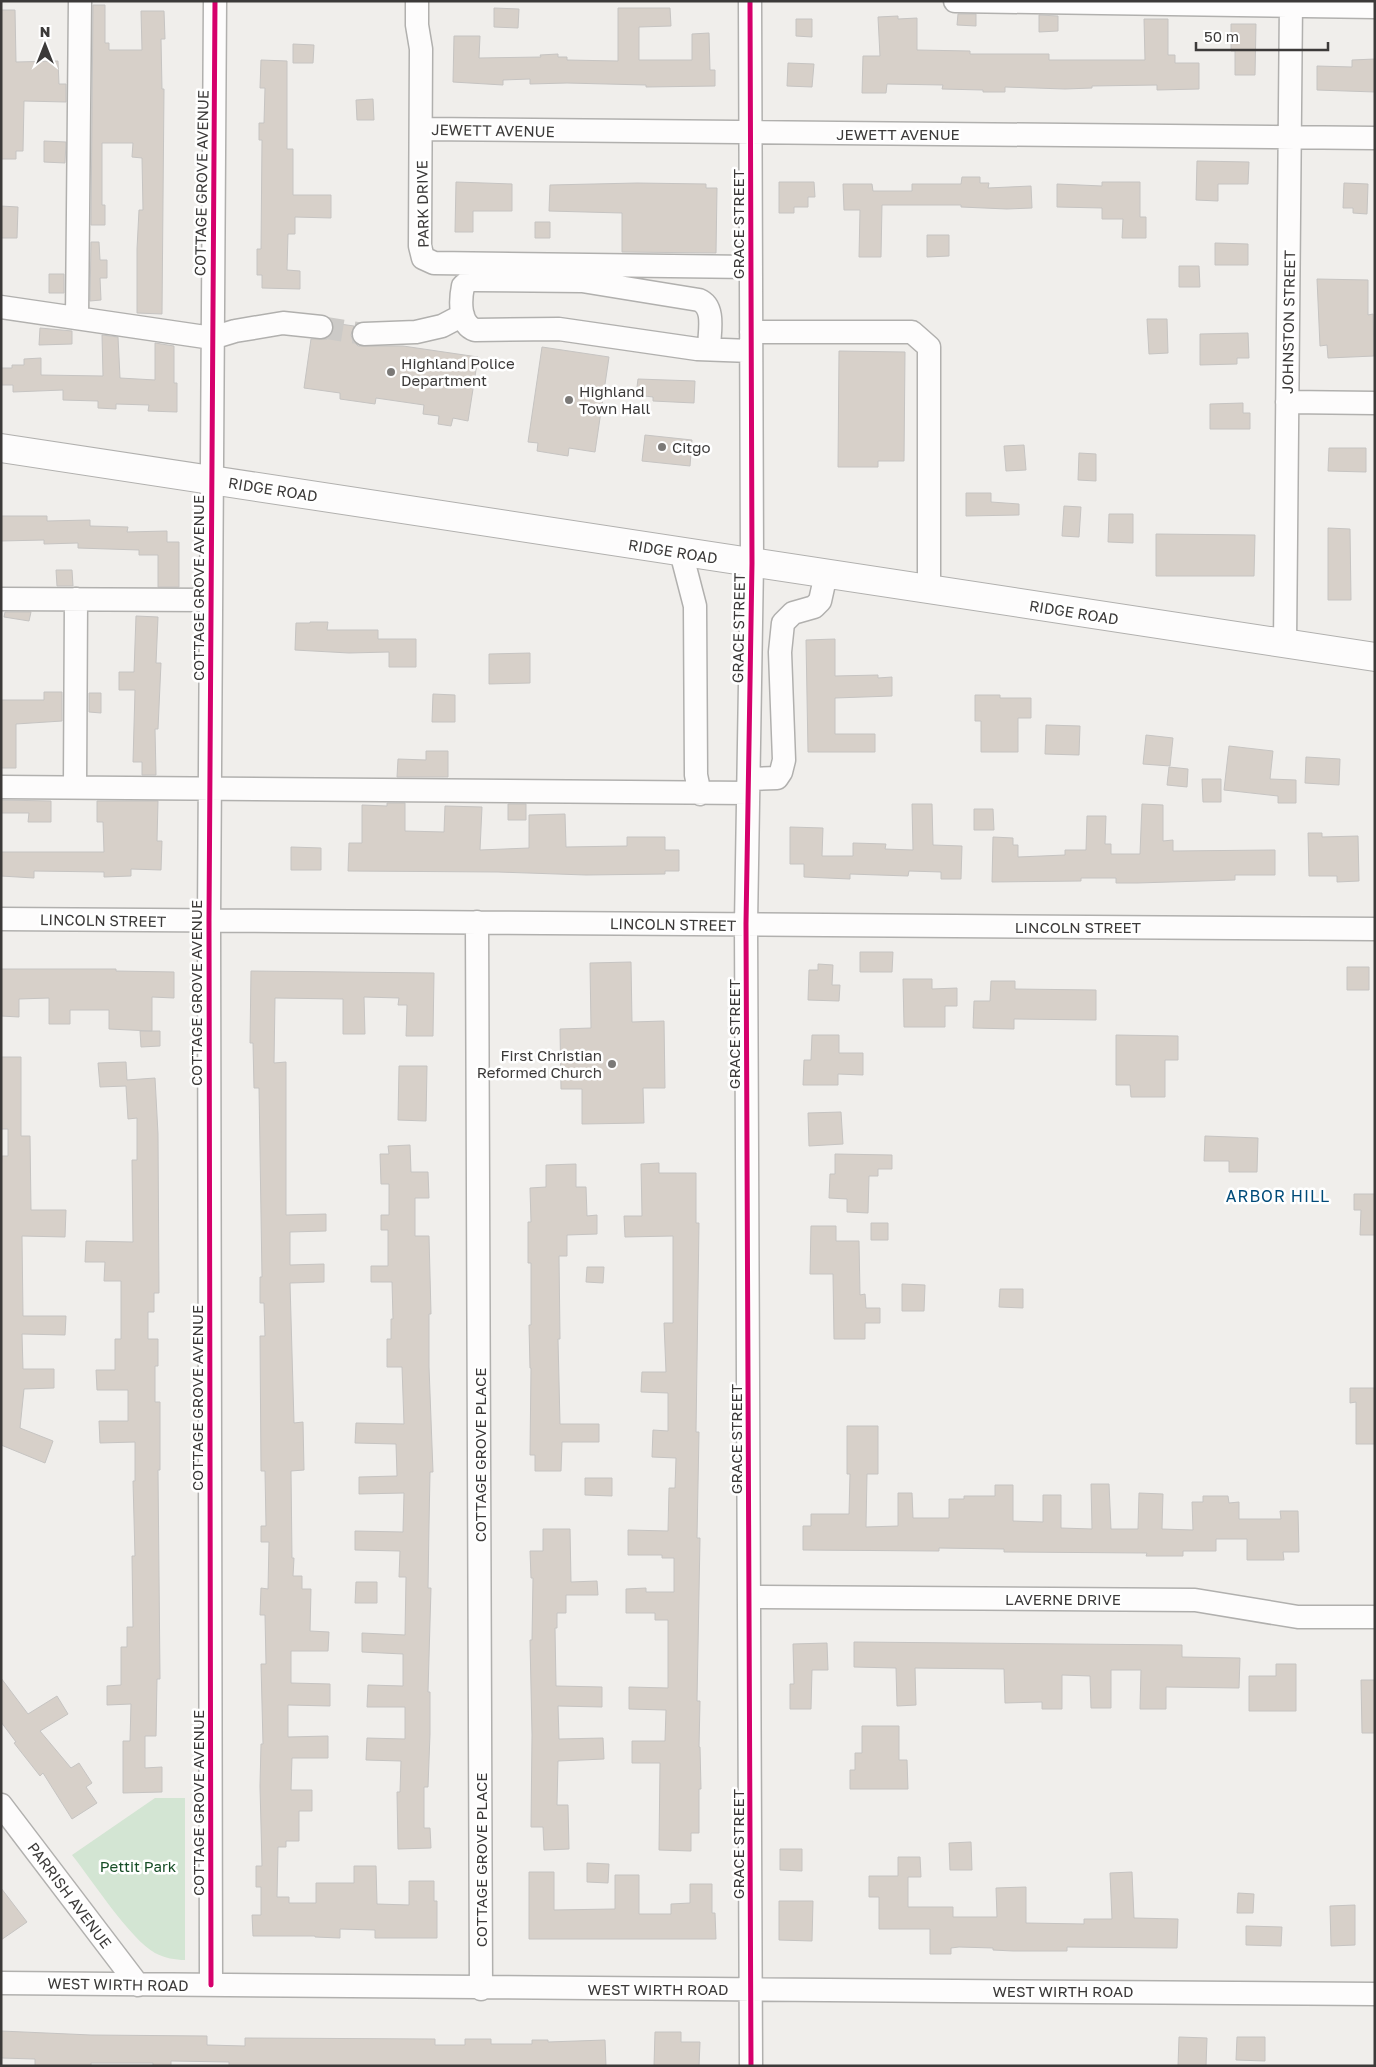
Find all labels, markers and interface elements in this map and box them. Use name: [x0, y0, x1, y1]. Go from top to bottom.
north arrow: [20, 20, 70, 70]
scale bar: [1196, 20, 1328, 52]
text: N: [40, 23, 50, 40]
text: 50 m: [1204, 27, 1239, 45]
street label: COTTAGE GROVE AVENUE: [190, 90, 212, 276]
street label: JEWETT AVENUE: [431, 120, 555, 140]
street label: JEWETT AVENUE: [836, 125, 960, 143]
street label: PARK DRIVE: [412, 160, 432, 248]
street label: GRACE STREET: [729, 169, 747, 279]
street label: JOHNSTON STREET: [1278, 250, 1298, 394]
place label: Highland Police Department: [401, 354, 515, 389]
marker: Highland Police Department: [385, 366, 397, 378]
place label: Highland Town Hall: [579, 382, 651, 417]
marker: Highland Town Hall: [563, 394, 575, 406]
place label: Citgo: [672, 438, 710, 456]
marker: Citgo: [656, 441, 668, 453]
street label: RIDGE ROAD: [227, 473, 319, 505]
street label: COTTAGE GROVE AVENUE: [189, 495, 207, 681]
street label: RIDGE ROAD: [627, 535, 719, 567]
street label: GRACE STREET: [728, 573, 748, 683]
street label: RIDGE ROAD: [1028, 596, 1120, 628]
street label: COTTAGE GROVE AVENUE: [187, 900, 205, 1086]
street label: LINCOLN STREET: [40, 910, 166, 930]
street label: LINCOLN STREET: [610, 914, 736, 934]
street label: LINCOLN STREET: [1015, 918, 1141, 936]
street label: GRACE STREET: [725, 979, 743, 1089]
place label: First Christian Reformed Church: [477, 1046, 602, 1081]
marker: First Christian Reformed Church: [606, 1058, 618, 1070]
district label: ARBOR HILL: [1226, 1186, 1330, 1206]
street label: COTTAGE GROVE AVENUE: [188, 1305, 206, 1491]
street label: COTTAGE GROVE PLACE: [471, 1368, 489, 1542]
street label: GRACE STREET: [727, 1384, 745, 1494]
street label: LAVERNE DRIVE: [1005, 1590, 1121, 1608]
street label: COTTAGE GROVE AVENUE: [189, 1710, 207, 1896]
street label: COTTAGE GROVE PLACE: [472, 1773, 490, 1947]
street label: GRACE STREET: [729, 1789, 747, 1899]
street label: PARRISH AVENUE: [24, 1838, 116, 1952]
park label: Pettit Park: [100, 1857, 177, 1875]
street label: WEST WIRTH ROAD: [47, 1974, 189, 1994]
street label: WEST WIRTH ROAD: [587, 1980, 729, 1998]
street label: WEST WIRTH ROAD: [992, 1982, 1134, 2000]

